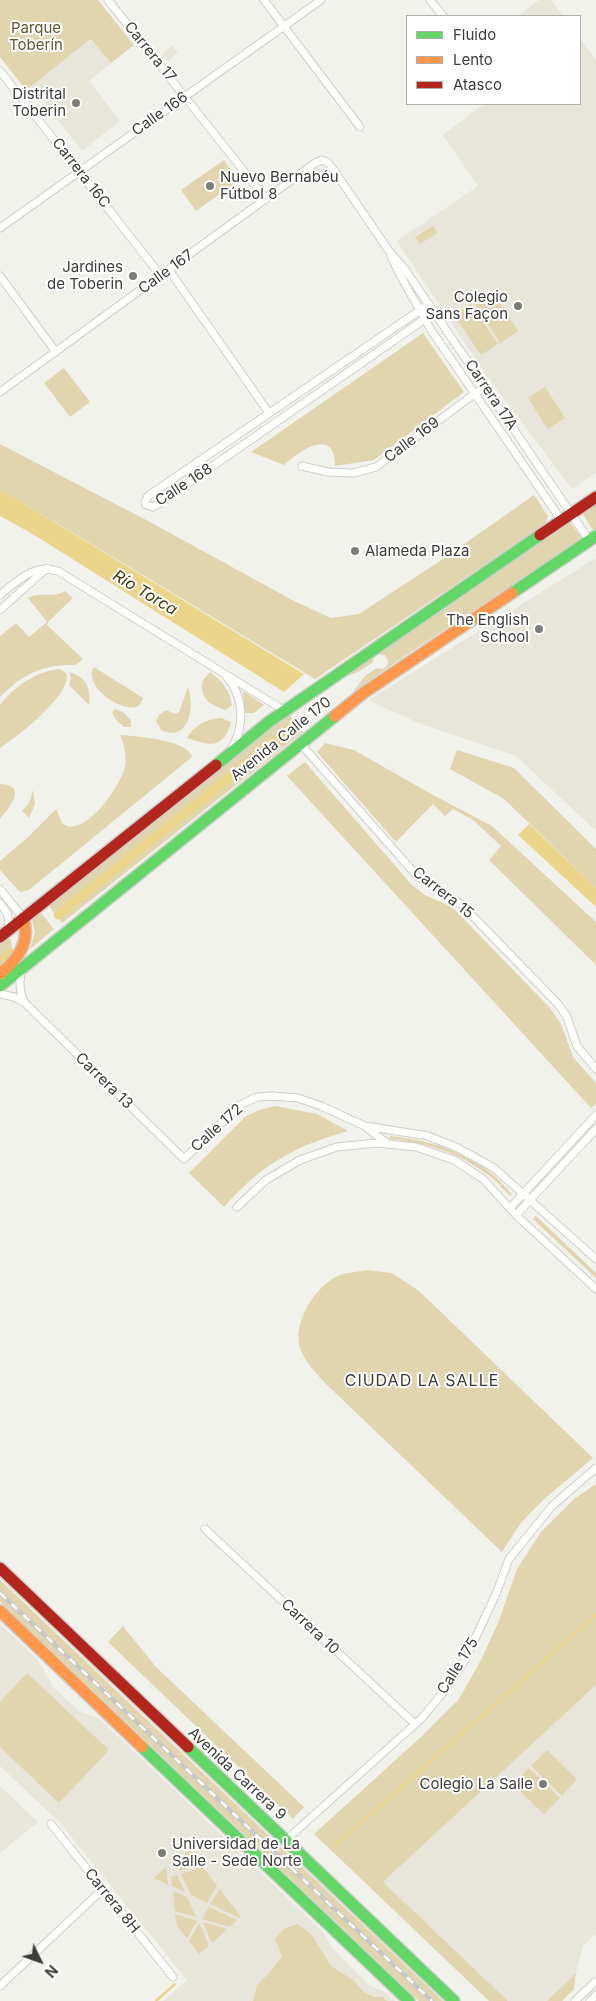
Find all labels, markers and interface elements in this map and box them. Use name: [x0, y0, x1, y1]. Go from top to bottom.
legend: [406, 15, 581, 105]
street label: Carrera 17: [120, 18, 180, 86]
park label: Parque Toberín: [9, 19, 63, 54]
text: Fluido: [453, 25, 496, 44]
text: Lento: [453, 50, 493, 69]
text: Atasco: [453, 75, 502, 94]
place label: Distrital Toberin: [12, 85, 66, 120]
street label: Calle 166: [128, 88, 192, 140]
marker: Distrital Toberin: [70, 97, 82, 109]
street label: Carrera 16C: [48, 134, 114, 212]
place label: Nuevo Bernabéu Fútbol 8: [220, 168, 338, 203]
marker: Nuevo Bernabéu Fútbol 8: [204, 180, 216, 192]
street label: Calle 167: [135, 246, 197, 298]
place label: Jardines de Toberin: [47, 258, 123, 293]
marker: Jardines de Toberin: [127, 270, 139, 282]
place label: Colegio Sans Façon: [426, 288, 508, 323]
marker: Colegio Sans Façon: [512, 300, 524, 312]
street label: Carrera 17A: [461, 356, 521, 434]
street label: Calle 169: [381, 413, 443, 467]
street label: Calle 168: [152, 460, 216, 510]
place label: Alameda Plaza: [365, 542, 469, 560]
marker: Alameda Plaza: [349, 545, 361, 557]
water label: Río Torca: [109, 566, 181, 620]
place label: The English School: [446, 611, 529, 646]
marker: The English School: [533, 623, 545, 635]
street label: Avenida Calle 170: [227, 693, 335, 785]
street label: Carrera 15: [409, 863, 477, 923]
street label: Carrera 13: [71, 1049, 137, 1113]
street label: Calle 172: [187, 1100, 247, 1156]
district label: CIUDAD LA SALLE: [343, 1371, 501, 1391]
street label: Carrera 10: [277, 1595, 343, 1659]
street label: Calle 175: [434, 1634, 482, 1698]
street label: Avenida Carrera 9: [184, 1724, 290, 1824]
place label: Colegio La Salle: [419, 1775, 533, 1793]
marker: Colegio La Salle: [537, 1778, 549, 1790]
place label: Universidad de La Salle - Sede Norte: [172, 1835, 302, 1870]
marker: Universidad de La Salle - Sede Norte: [156, 1847, 168, 1859]
street label: Carrera 8H: [80, 1865, 144, 1937]
north arrow: [15, 1936, 65, 1986]
text: N: [42, 1962, 61, 1981]

